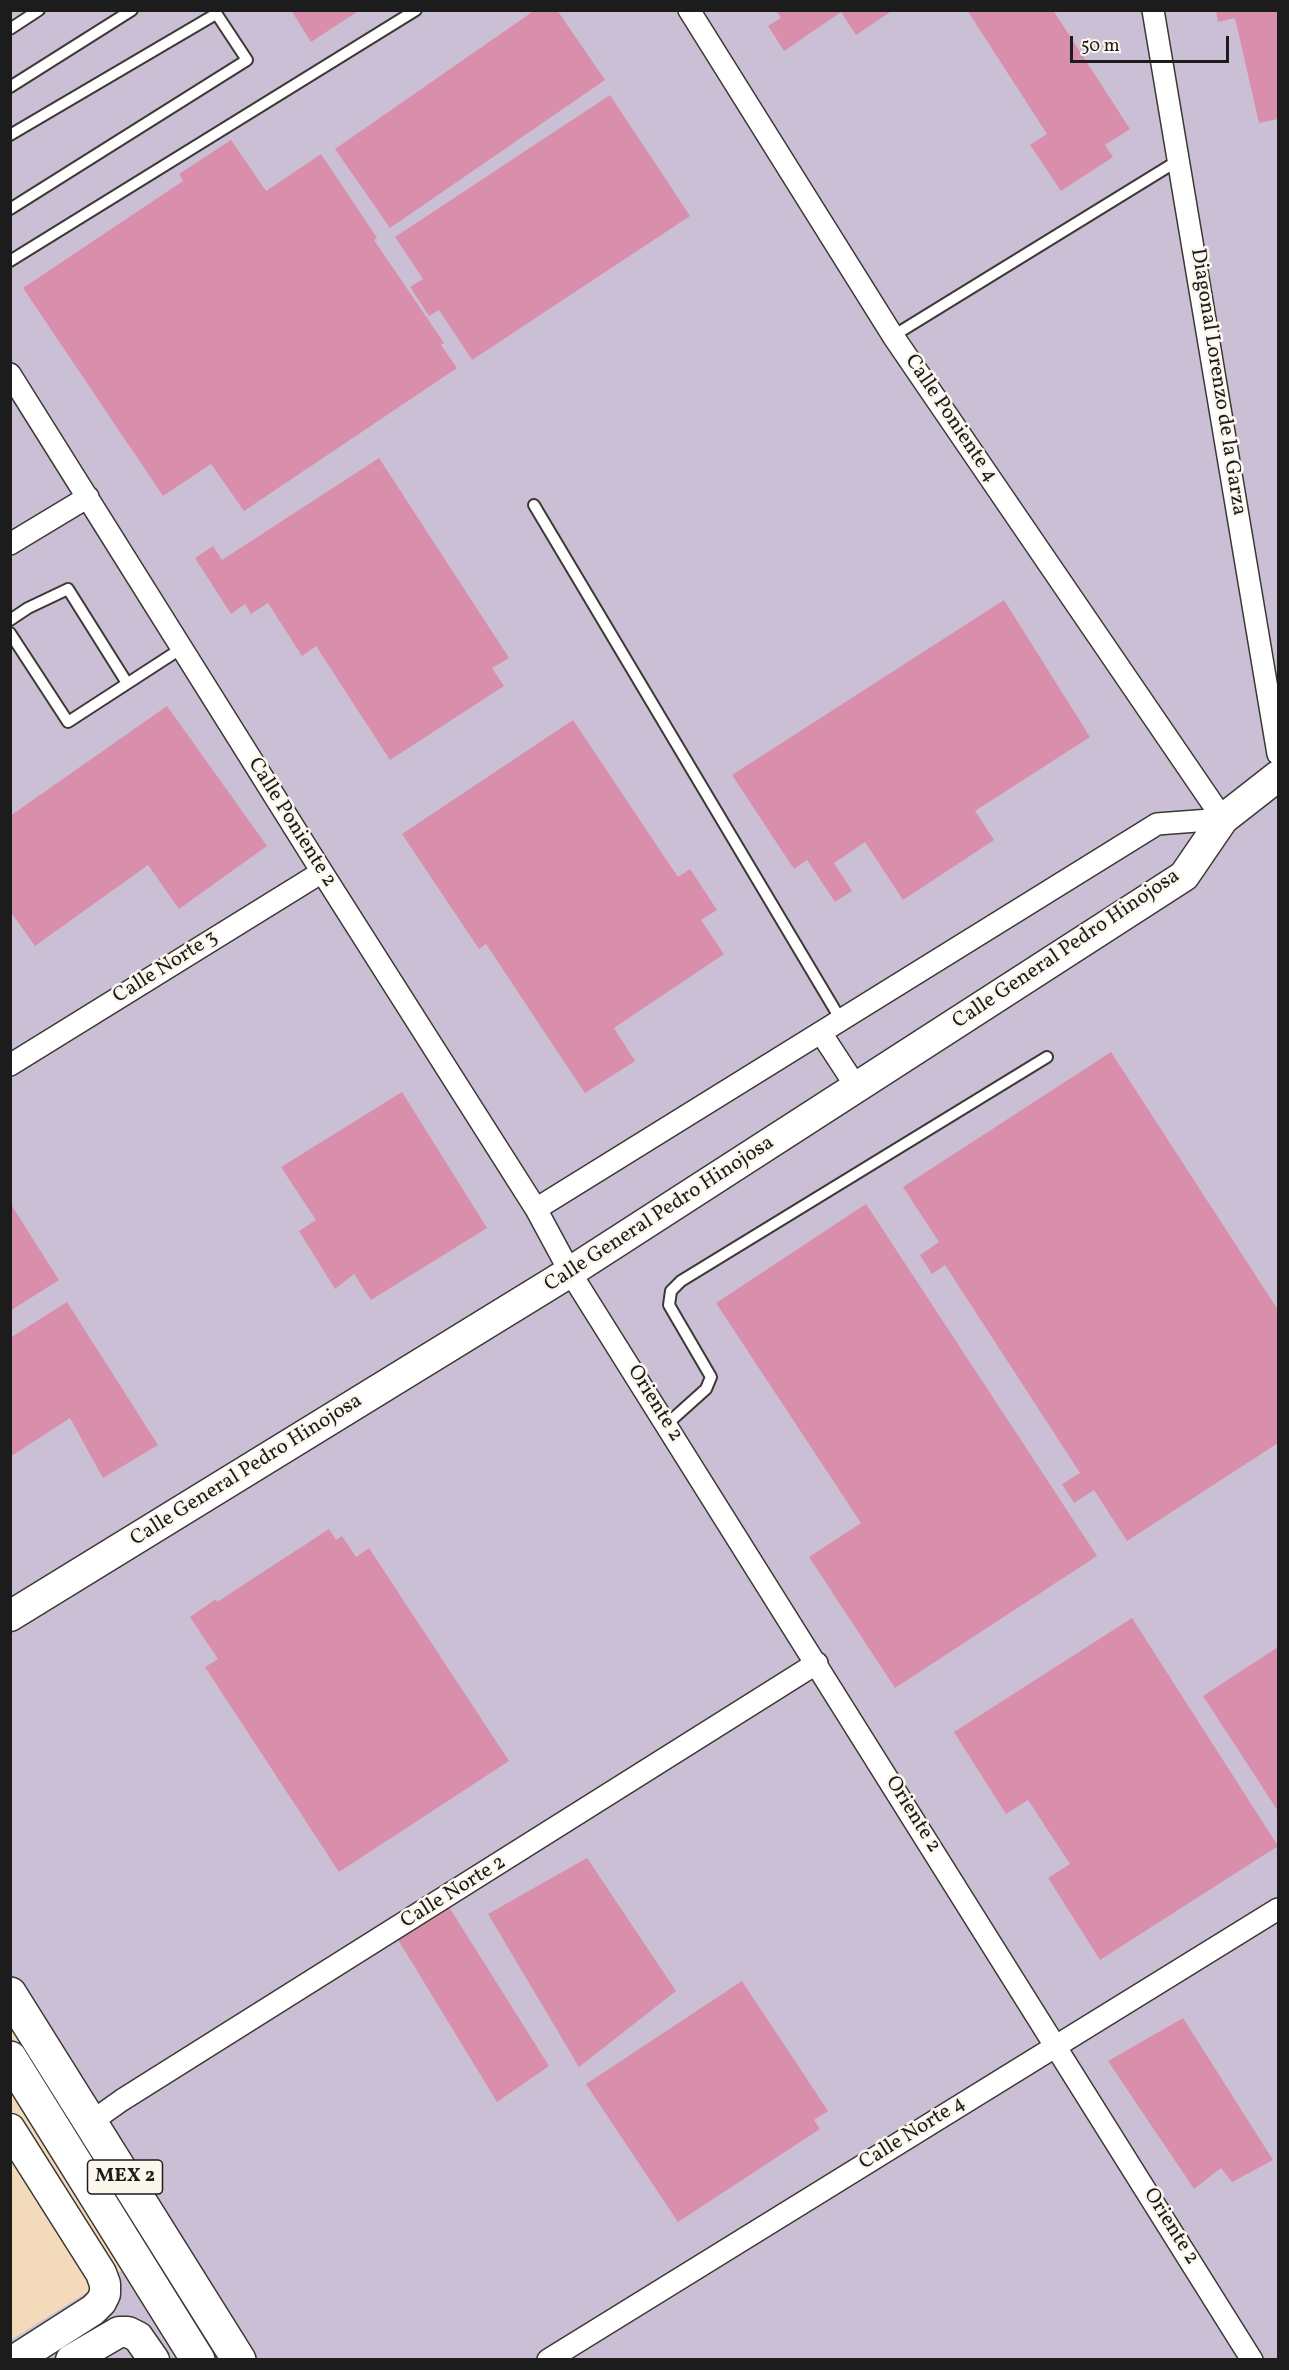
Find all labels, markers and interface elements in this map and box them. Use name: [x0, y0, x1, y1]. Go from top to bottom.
scale bar: [1073, 24, 1232, 62]
text: 50 m: [1081, 34, 1120, 59]
street label: Diagonal Lorenzo de la Garza: [1183, 247, 1251, 517]
street label: Calle Poniente 4: [898, 350, 1002, 488]
street label: Calle Poniente 2: [241, 754, 341, 892]
street label: Calle General Pedro Hinojosa: [949, 864, 1185, 1036]
street label: Calle Norte 3: [109, 926, 223, 1010]
street label: Calle General Pedro Hinojosa: [541, 1131, 779, 1299]
street label: Oriente 2: [621, 1361, 687, 1447]
street label: Calle General Pedro Hinojosa: [126, 1389, 368, 1553]
street label: Oriente 2: [879, 1772, 945, 1858]
street label: Calle Norte 2: [397, 1851, 511, 1935]
street label: Calle Norte 4: [855, 2091, 971, 2177]
road number: MEX 2: [88, 2160, 162, 2194]
street label: Oriente 2: [1137, 2184, 1203, 2270]

